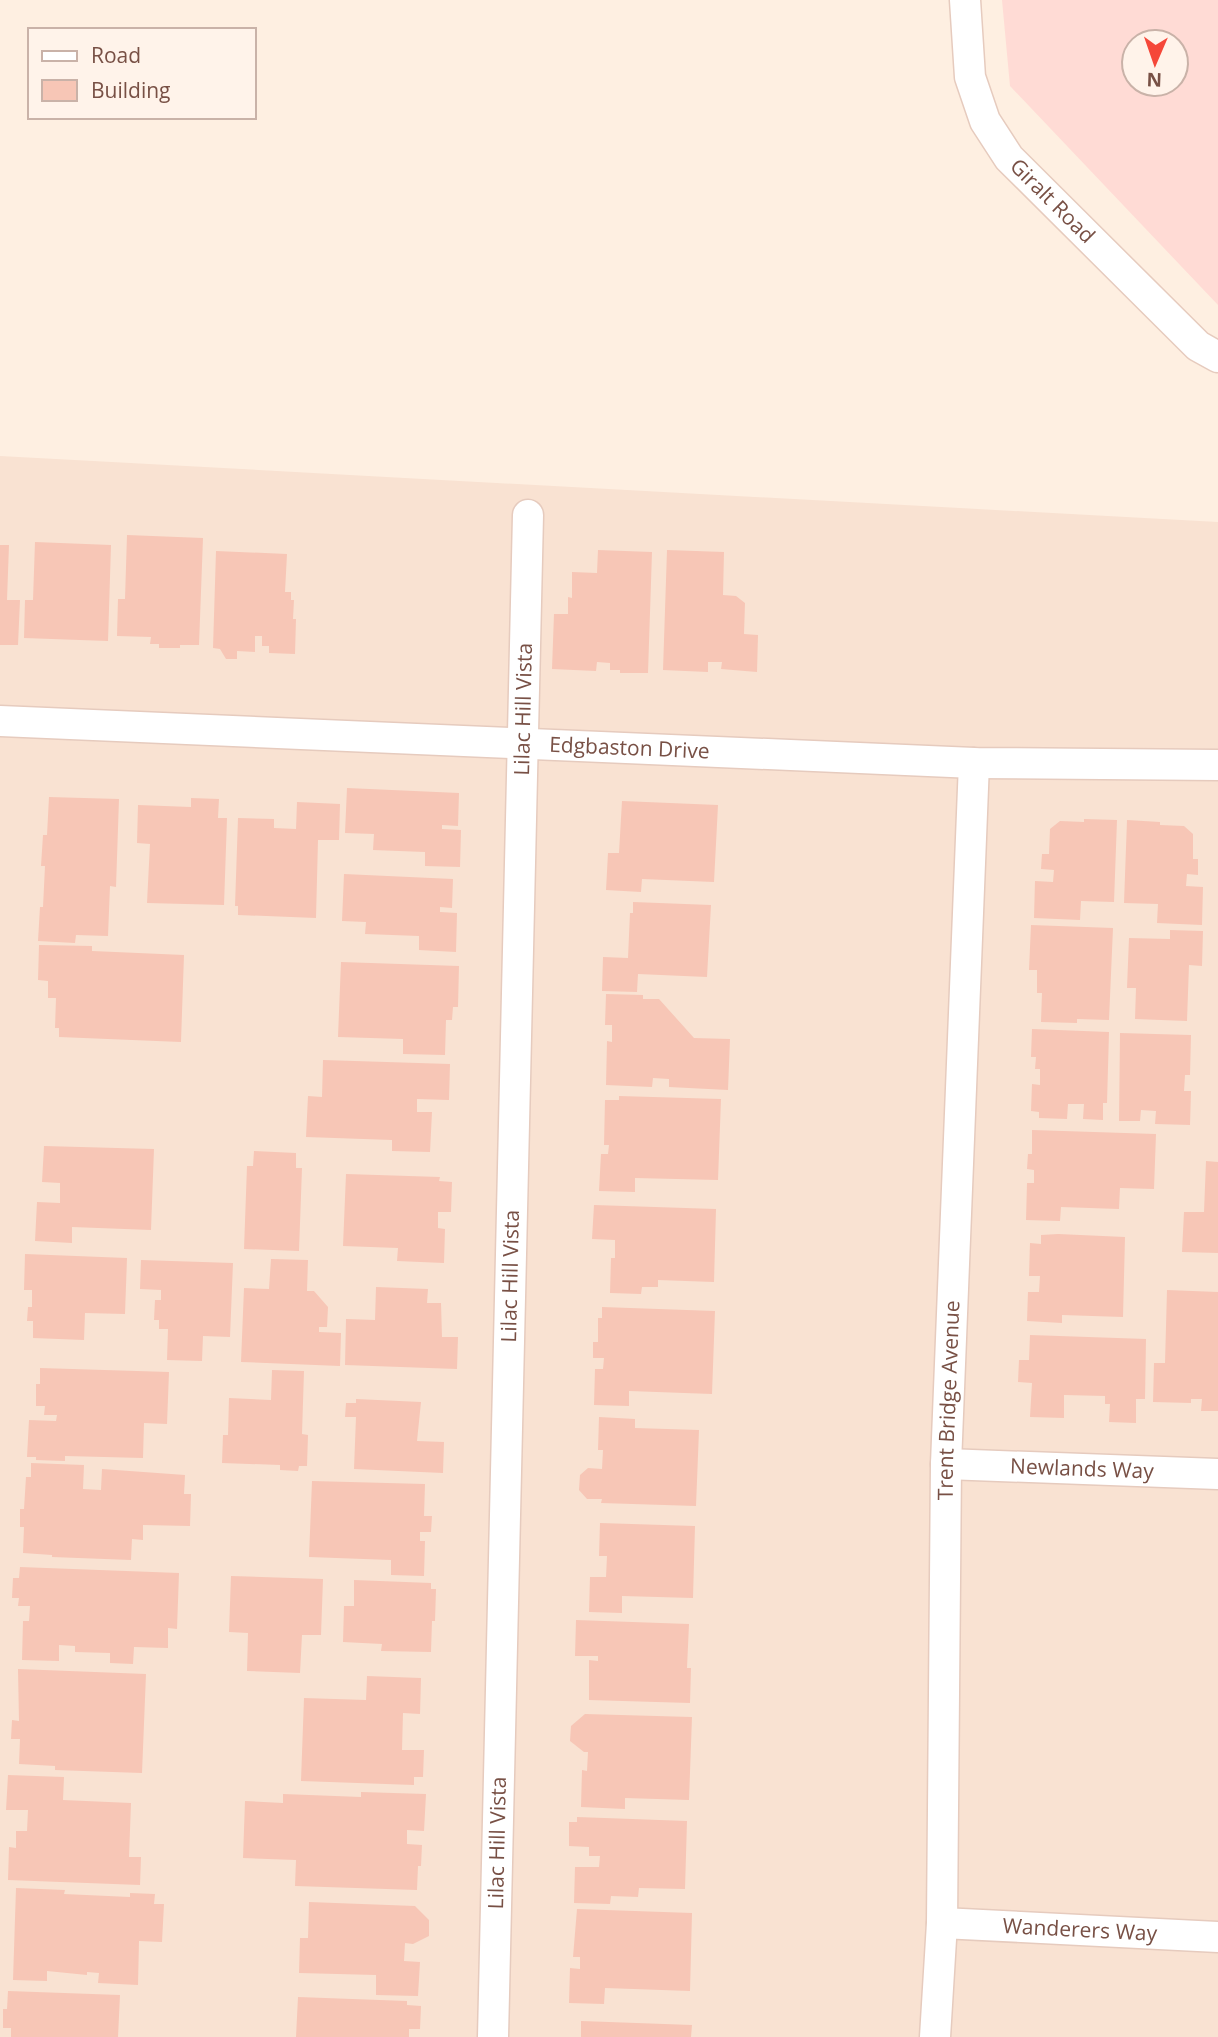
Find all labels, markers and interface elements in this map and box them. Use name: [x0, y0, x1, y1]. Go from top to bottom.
legend: [28, 28, 256, 119]
north arrow: [1120, 28, 1190, 98]
text: Road: [91, 41, 141, 69]
text: N: [1146, 67, 1163, 93]
text: Building: [91, 76, 170, 104]
street label: Giralt Road: [1005, 152, 1102, 249]
street label: Lilac Hill Vista: [507, 643, 538, 776]
street label: Edgbaston Drive: [549, 730, 710, 765]
street label: Lilac Hill Vista: [494, 1210, 525, 1343]
street label: Trent Bridge Avenue: [931, 1300, 966, 1500]
street label: Newlands Way: [1010, 1451, 1155, 1485]
street label: Lilac Hill Vista: [481, 1776, 512, 1910]
street label: Wanderers Way: [1002, 1911, 1158, 1947]

